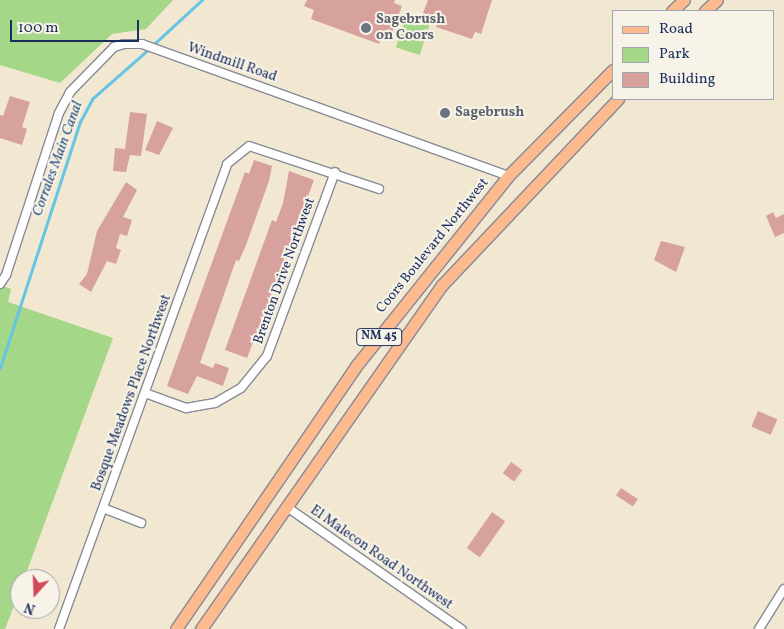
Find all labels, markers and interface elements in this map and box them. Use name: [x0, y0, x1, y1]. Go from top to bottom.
scale bar: [12, 10, 141, 42]
legend: [612, 10, 774, 100]
place label: Sagebrush on Coors: [376, 12, 445, 44]
text: 100 m: [18, 18, 58, 39]
text: Road: [659, 19, 693, 40]
marker: Sagebrush on Coors: [360, 22, 372, 34]
street label: Windmill Road: [185, 40, 279, 86]
text: Park: [659, 44, 690, 65]
text: Building: [659, 69, 715, 90]
water label: Corrales Main Canal: [29, 99, 87, 219]
place label: Sagebrush: [455, 105, 524, 121]
marker: Sagebrush: [439, 107, 451, 119]
street label: Coors Boulevard Northwest: [373, 175, 493, 317]
street label: Brenton Drive Northwest: [251, 195, 319, 347]
street label: Bosque Meadows Place Northwest: [89, 292, 175, 494]
road number: NM 45: [355, 328, 403, 347]
street label: El Malecon Road Northwest: [306, 502, 456, 614]
north arrow: [10, 569, 60, 619]
text: N: [22, 597, 38, 618]

